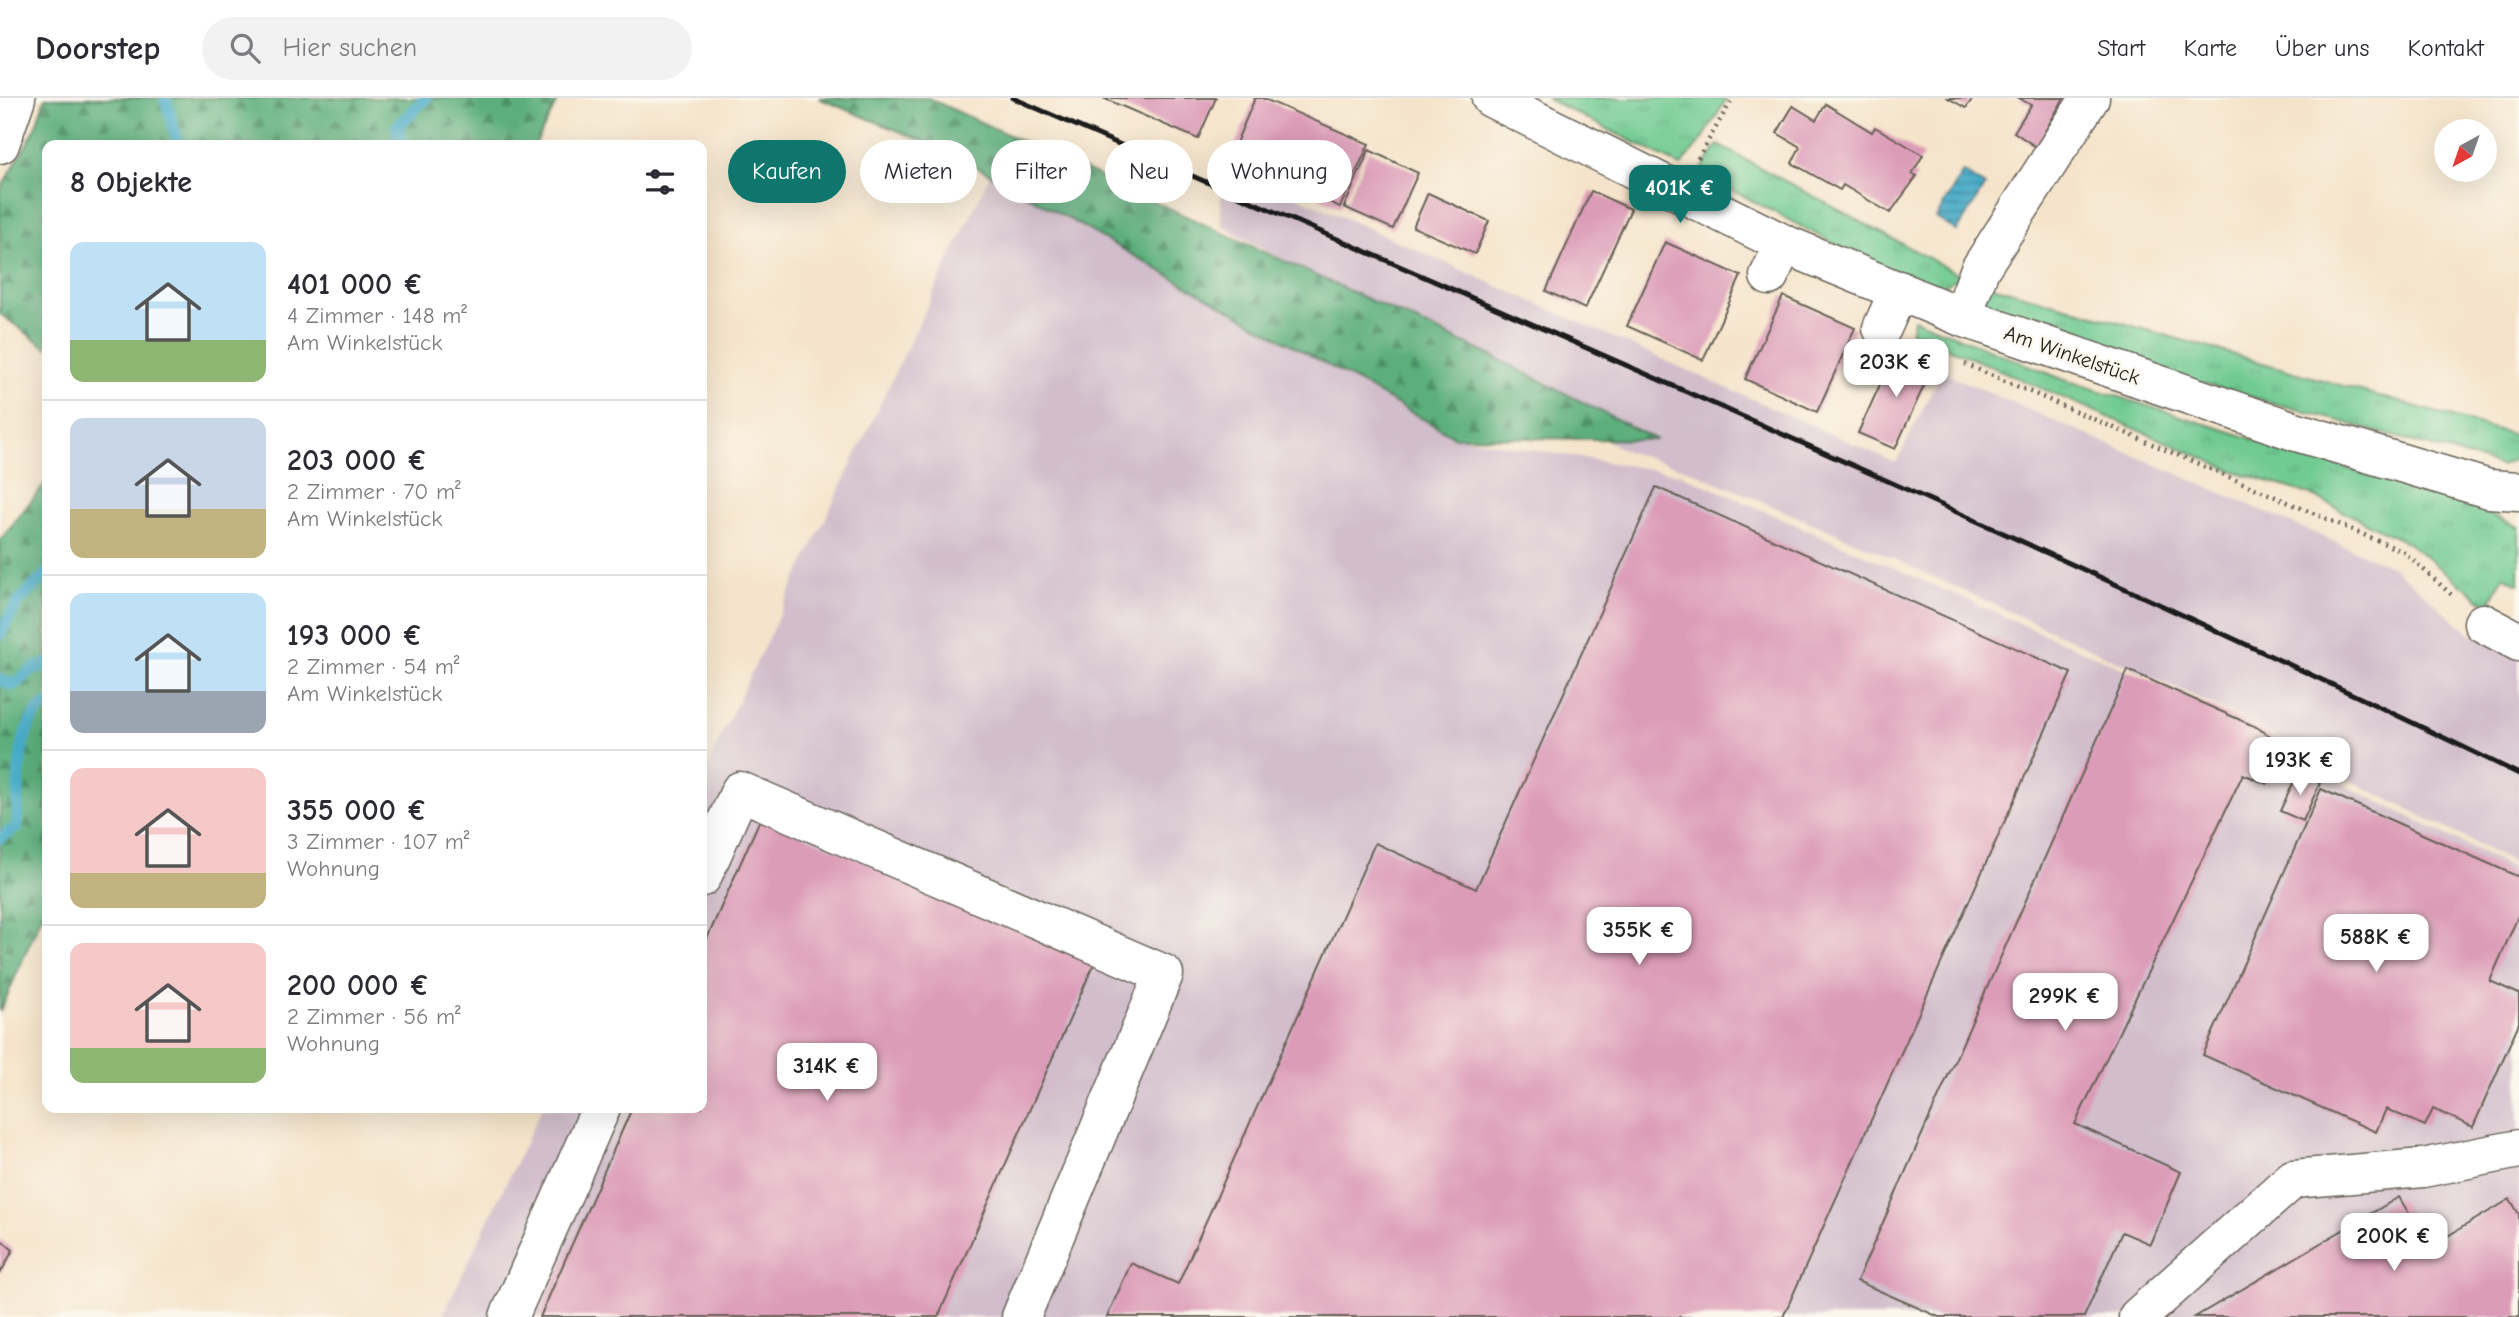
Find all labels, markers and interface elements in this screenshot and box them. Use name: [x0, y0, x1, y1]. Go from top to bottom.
search box: [202, 17, 692, 80]
text: Doorstep: [35, 29, 160, 67]
icon: search: [226, 29, 264, 67]
text: Hier suchen: [282, 33, 417, 63]
text: Start: [2097, 34, 2145, 62]
text: Karte: [2183, 34, 2237, 62]
text: Über uns: [2275, 34, 2370, 62]
text: Kontakt: [2408, 34, 2484, 62]
north arrow: [2434, 119, 2497, 182]
map controls: [2434, 119, 2497, 182]
chip: Kaufen: [728, 140, 846, 203]
chip: Mieten: [860, 140, 977, 203]
chip: Filter: [991, 140, 1091, 203]
chip: Neu: [1105, 140, 1193, 203]
chip: Wohnung: [1207, 140, 1352, 203]
icon: filters: [641, 163, 679, 201]
text: 8 Objekte: [70, 165, 192, 200]
pin: 401K €: [1623, 166, 1737, 225]
text: 401K €: [1645, 174, 1715, 201]
text: 401 000 €: [287, 267, 424, 302]
icon: home: [126, 270, 210, 354]
text: 4 Zimmer · 148 m²: [287, 302, 467, 329]
street label: Am Winkelstück: [2001, 321, 2143, 389]
text: Am Winkelstück: [287, 329, 442, 356]
pin: 203K €: [1839, 340, 1953, 399]
text: 203K €: [1860, 348, 1932, 375]
text: 203 000 €: [287, 443, 427, 478]
icon: home: [126, 446, 210, 530]
text: 2 Zimmer · 70 m²: [287, 478, 461, 505]
text: Am Winkelstück: [287, 505, 442, 532]
text: 193 000 €: [287, 618, 423, 653]
icon: home: [126, 621, 210, 705]
text: 2 Zimmer · 54 m²: [287, 653, 459, 680]
text: Am Winkelstück: [287, 680, 442, 707]
pin: 193K €: [2243, 738, 2357, 797]
text: 193K €: [2265, 746, 2335, 773]
text: 355 000 €: [287, 793, 427, 828]
icon: home: [126, 796, 210, 880]
text: 3 Zimmer · 107 m²: [287, 828, 469, 855]
text: Wohnung: [287, 855, 380, 882]
pin: 355K €: [1582, 908, 1696, 967]
pin: 588K €: [2319, 914, 2433, 974]
text: 355K €: [1603, 916, 1675, 943]
text: 588K €: [2340, 923, 2412, 950]
text: 200 000 €: [287, 968, 430, 1003]
icon: home: [126, 971, 210, 1055]
pin: 299K €: [2008, 974, 2122, 1033]
text: 299K €: [2029, 982, 2101, 1009]
text: 2 Zimmer · 56 m²: [287, 1003, 461, 1030]
text: Wohnung: [287, 1030, 380, 1057]
pin: 314K €: [770, 1044, 884, 1103]
text: 314K €: [793, 1052, 861, 1079]
pin: 200K €: [2337, 1214, 2451, 1273]
text: 200K €: [2357, 1222, 2431, 1249]

